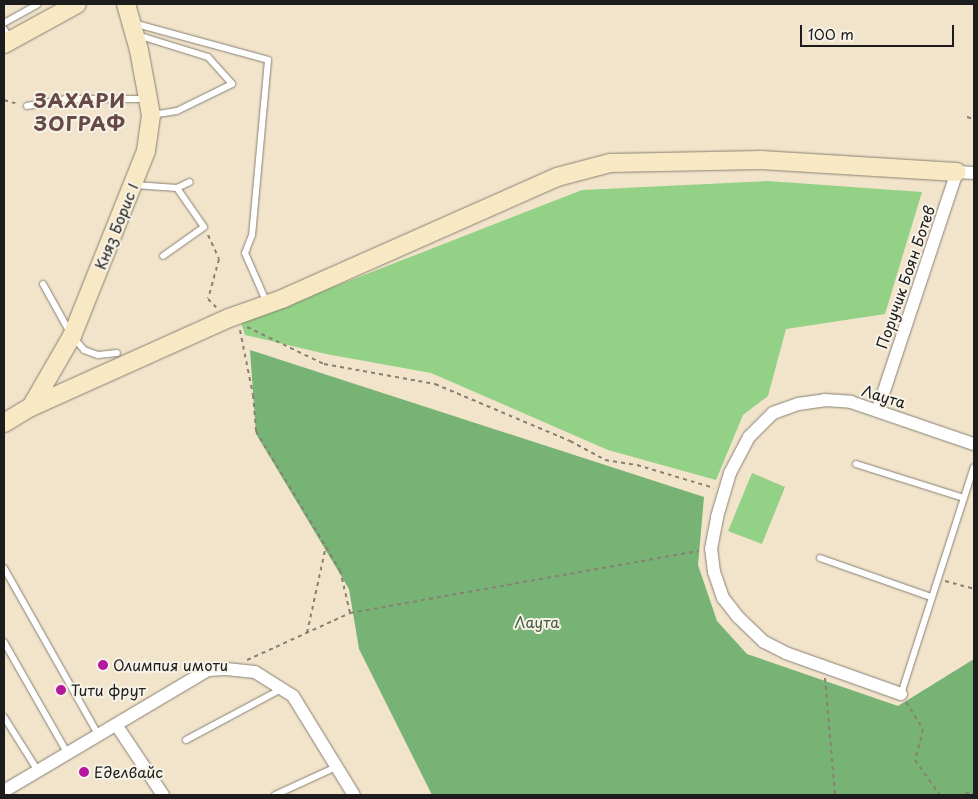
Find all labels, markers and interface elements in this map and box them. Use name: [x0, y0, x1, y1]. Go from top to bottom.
scale bar: [803, 15, 957, 47]
text: 100 m: [808, 22, 854, 45]
district label: ЗАХАРИ ЗОГРАФ: [34, 88, 126, 135]
street label: Княз Борис I: [90, 180, 142, 272]
street label: Поручик Боян Ботев: [872, 203, 938, 351]
street label: Лаута: [860, 381, 908, 411]
park label: Лаута: [515, 613, 559, 631]
place label: Олимпия имоти: [113, 656, 228, 674]
marker: Олимпия имоти: [97, 659, 109, 671]
place label: Тити фрут: [71, 681, 146, 699]
marker: Тити фрут: [55, 684, 67, 696]
place label: Еделвайс: [94, 763, 163, 781]
marker: Еделвайс: [78, 766, 90, 778]

